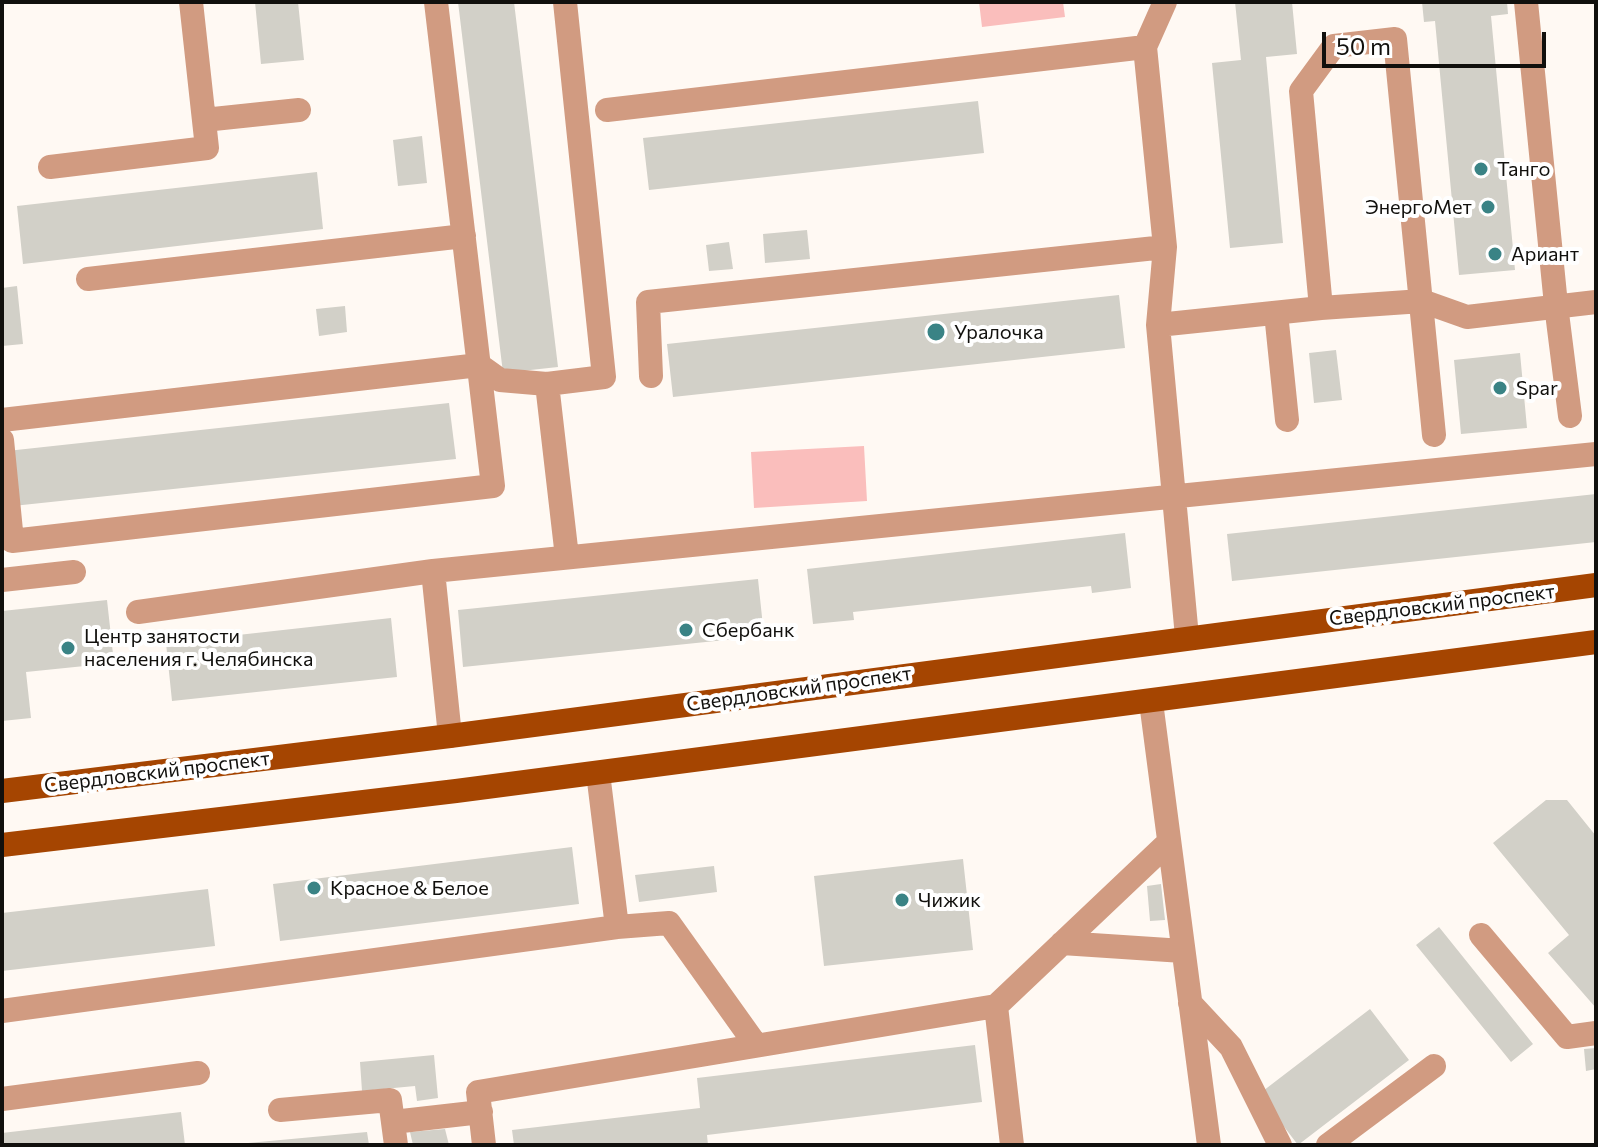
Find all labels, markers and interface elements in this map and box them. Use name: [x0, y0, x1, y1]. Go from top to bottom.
scale bar: [1326, 16, 1550, 66]
text: 50 m: [1336, 31, 1391, 60]
place label: Танго: [1497, 157, 1550, 181]
marker: Танго: [1472, 160, 1490, 178]
place label: ЭнергоMет: [1365, 195, 1472, 219]
marker: ЭнергоMет: [1479, 198, 1497, 216]
place label: Ариант: [1511, 242, 1579, 266]
marker: Ариант: [1486, 245, 1504, 263]
place label: Уралочка: [954, 320, 1044, 344]
marker: Уралочка: [925, 321, 947, 343]
place label: Spar: [1516, 376, 1558, 400]
marker: Spar: [1491, 379, 1509, 397]
street label: Свердловский проспект: [1328, 579, 1556, 631]
place label: Сбербанк: [702, 618, 795, 642]
marker: Сбербанк: [677, 621, 695, 639]
place label: Центр занятости населения г. Челябинска: [84, 624, 313, 671]
marker: Центр занятости населения г. Челябинска: [59, 639, 77, 657]
street label: Свердловский проспект: [685, 661, 913, 717]
street label: Свердловский проспект: [43, 746, 271, 798]
place label: Красное & Белое: [330, 876, 489, 900]
marker: Красное & Белое: [305, 879, 323, 897]
place label: Чижик: [918, 888, 981, 912]
marker: Чижик: [893, 891, 911, 909]

